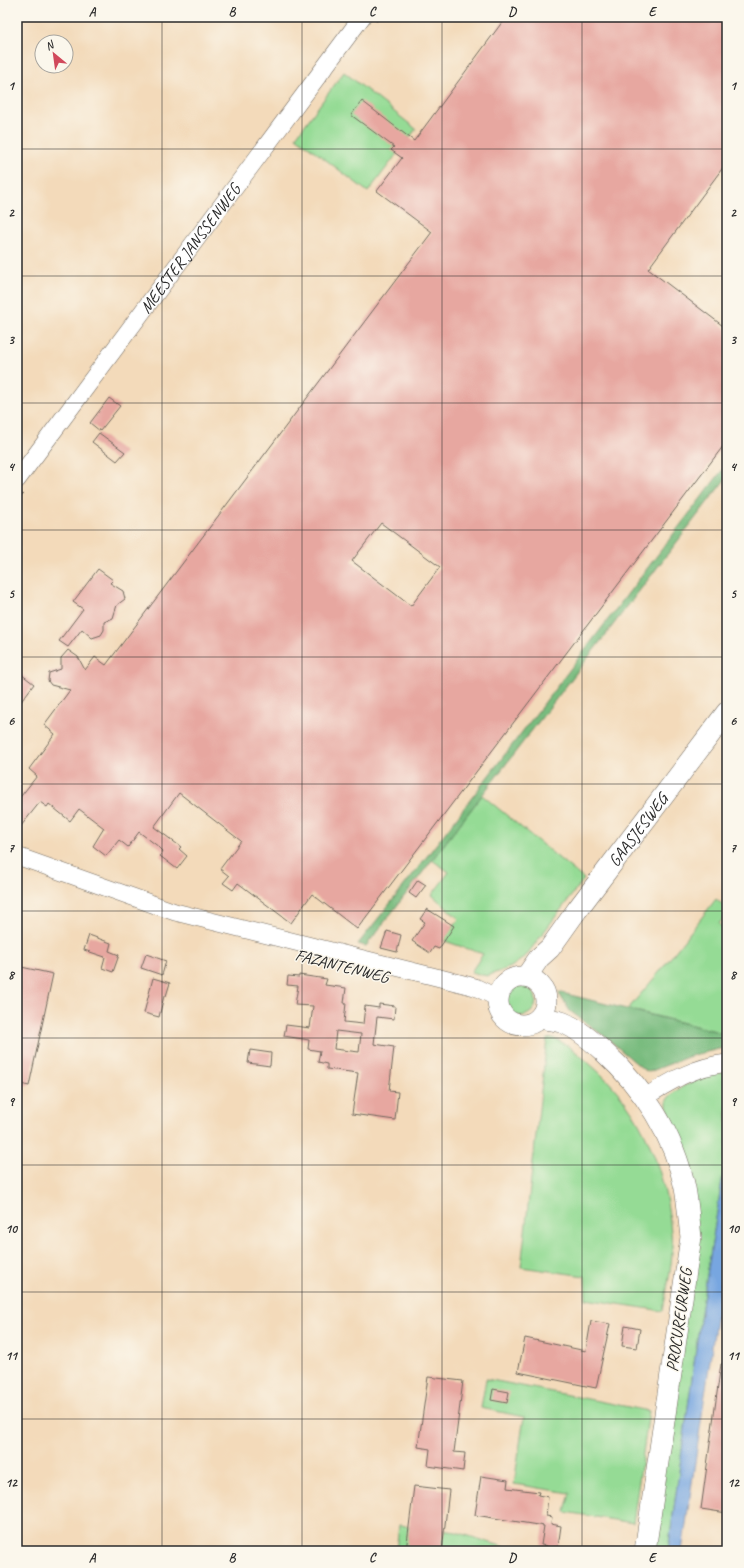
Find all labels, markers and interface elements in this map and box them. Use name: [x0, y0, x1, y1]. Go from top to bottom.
text: A: [89, 4, 97, 20]
text: B: [229, 4, 237, 20]
text: C: [369, 4, 377, 20]
text: D: [508, 4, 517, 20]
text: E: [649, 4, 658, 20]
north arrow: [34, 34, 74, 74]
text: N: [43, 36, 57, 53]
text: 1: [8, 78, 16, 94]
text: 1: [730, 78, 738, 94]
street label: MEESTER JANSSENWEG: [135, 178, 246, 317]
text: 2: [8, 205, 15, 221]
text: 2: [730, 205, 737, 221]
text: 3: [8, 332, 15, 348]
text: 3: [730, 332, 737, 348]
text: 4: [8, 459, 16, 475]
text: 4: [730, 459, 738, 475]
text: 5: [8, 586, 15, 602]
text: 5: [730, 586, 737, 602]
text: 6: [8, 713, 15, 729]
text: 6: [730, 713, 737, 729]
street label: GAASJESWEG: [603, 787, 673, 870]
text: 7: [8, 840, 15, 856]
text: 7: [730, 840, 737, 856]
street label: FAZANTENWEG: [293, 944, 393, 988]
text: 8: [8, 967, 16, 983]
text: 8: [730, 967, 738, 983]
text: 9: [8, 1094, 15, 1110]
text: 9: [730, 1094, 737, 1110]
text: 10: [5, 1221, 18, 1237]
text: 10: [727, 1221, 740, 1237]
street label: PROCUREURWEG: [661, 1265, 697, 1373]
text: 11: [5, 1348, 19, 1364]
text: 11: [727, 1348, 741, 1364]
text: 12: [5, 1475, 18, 1491]
text: 12: [727, 1475, 740, 1491]
text: A: [89, 1550, 97, 1566]
text: B: [229, 1550, 237, 1566]
text: C: [369, 1550, 377, 1566]
text: D: [508, 1550, 517, 1566]
text: E: [649, 1550, 658, 1566]

